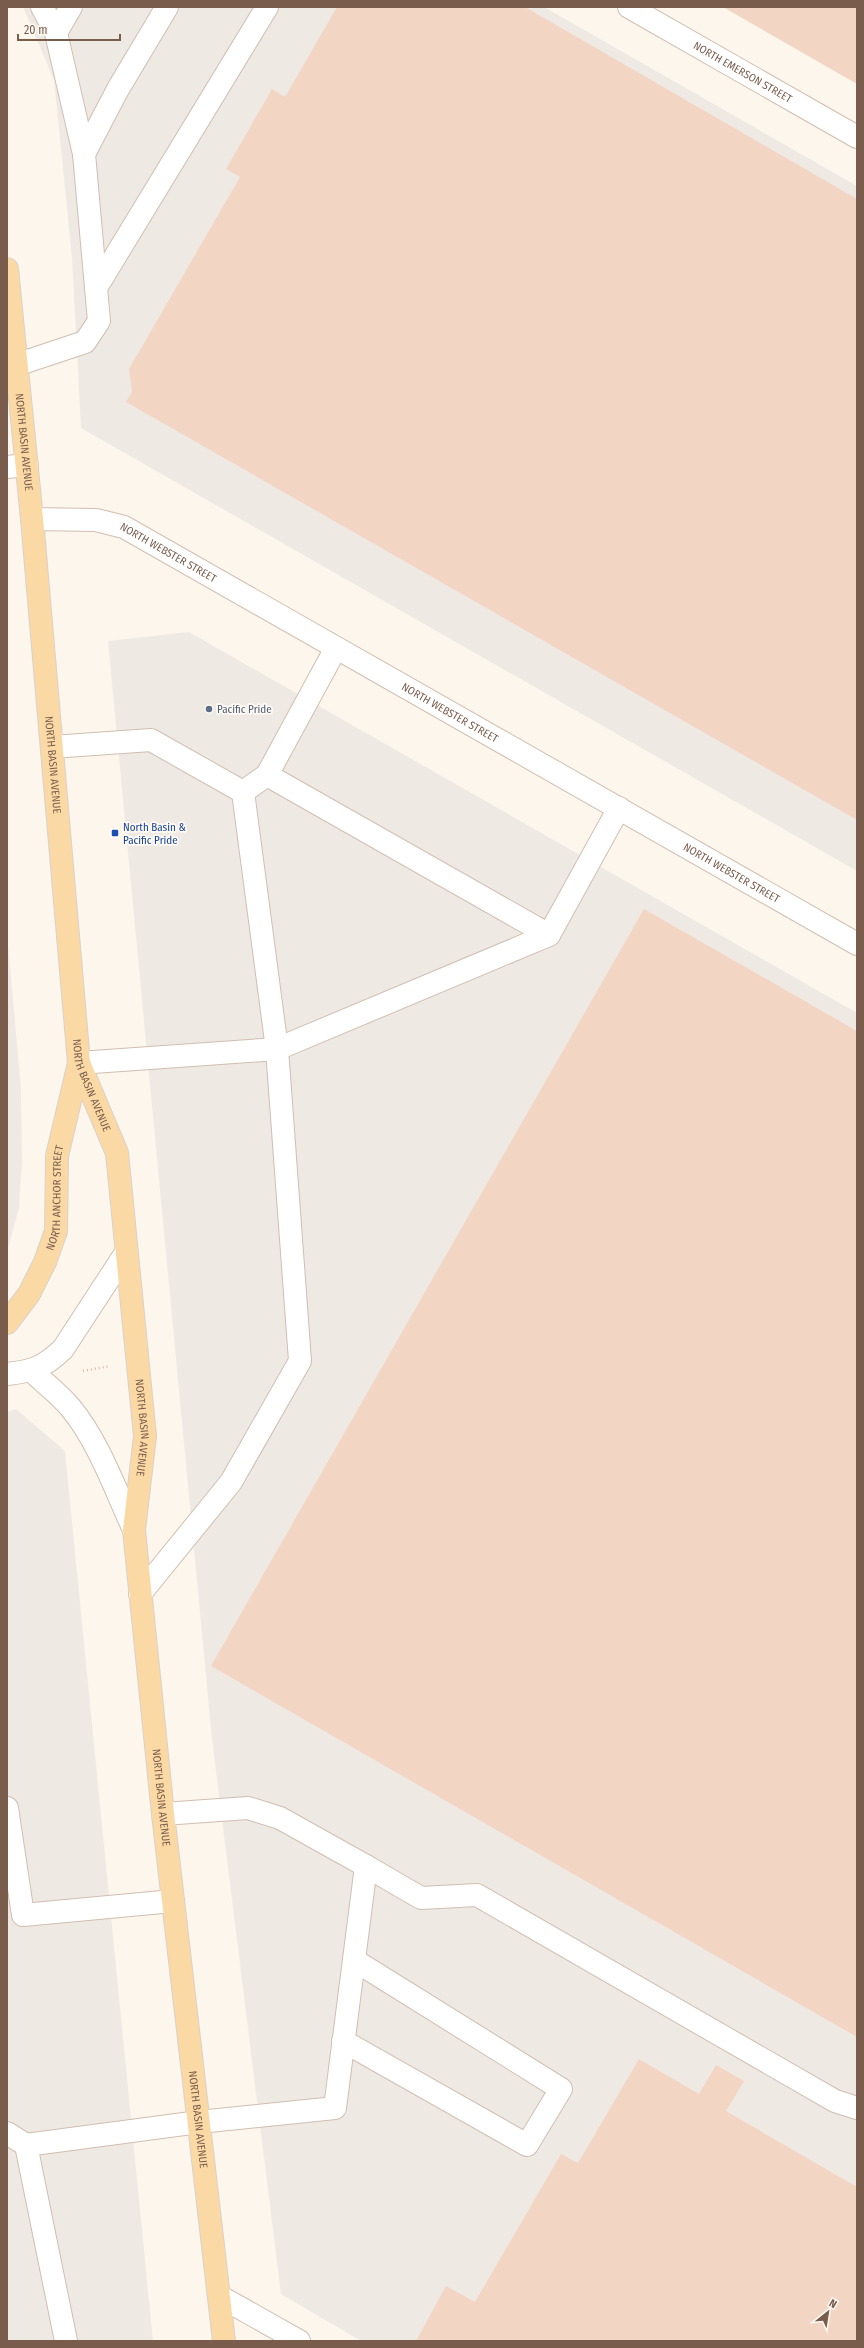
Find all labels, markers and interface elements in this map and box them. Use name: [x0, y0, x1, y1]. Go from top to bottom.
scale bar: [18, 16, 120, 42]
text: 20 m: [24, 23, 48, 37]
street label: NORTH EMERSON STREET: [691, 39, 795, 106]
street label: NORTH BASIN AVENUE: [13, 393, 36, 491]
street label: NORTH WEBSTER STREET: [118, 520, 220, 585]
street label: NORTH WEBSTER STREET: [400, 680, 501, 745]
place label: Pacific Pride: [217, 703, 272, 716]
marker: Pacific Pride: [204, 704, 214, 714]
street label: NORTH BASIN AVENUE: [43, 716, 64, 814]
place label: North Basin & Pacific Pride: [123, 821, 186, 847]
marker: North Basin & Pacific Pride: [110, 828, 120, 838]
street label: NORTH WEBSTER STREET: [681, 840, 783, 906]
street label: NORTH BASIN AVENUE: [70, 1038, 114, 1133]
street label: NORTH ANCHOR STREET: [43, 1143, 66, 1252]
street label: NORTH BASIN AVENUE: [133, 1378, 152, 1477]
street label: NORTH BASIN AVENUE: [150, 1748, 173, 1847]
street label: NORTH BASIN AVENUE: [186, 2070, 210, 2169]
north arrow: [808, 2292, 848, 2332]
text: N: [827, 2296, 839, 2311]

